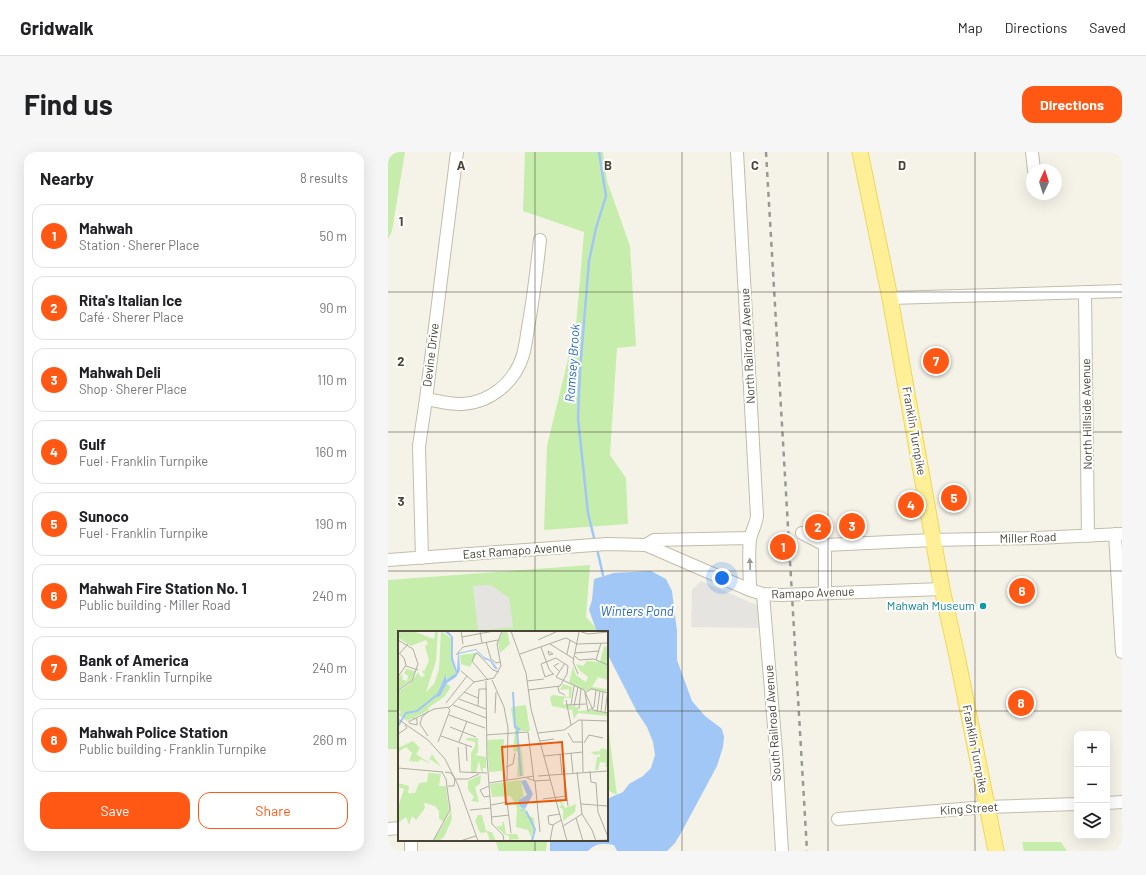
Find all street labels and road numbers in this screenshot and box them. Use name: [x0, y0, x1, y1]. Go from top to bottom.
street label: North Railroad Avenue: [737, 288, 757, 404]
street label: Devine Drive: [419, 322, 441, 388]
street label: North Hillside Avenue: [1078, 358, 1094, 470]
street label: Franklin Turnpike: [900, 385, 930, 476]
street label: Miller Road: [999, 529, 1057, 545]
street label: East Ramapo Avenue: [462, 539, 572, 561]
street label: Ramapo Avenue: [771, 584, 855, 600]
street label: South Railroad Avenue: [761, 664, 783, 782]
street label: Franklin Turnpike: [961, 703, 991, 794]
street label: King Street: [939, 799, 999, 817]

